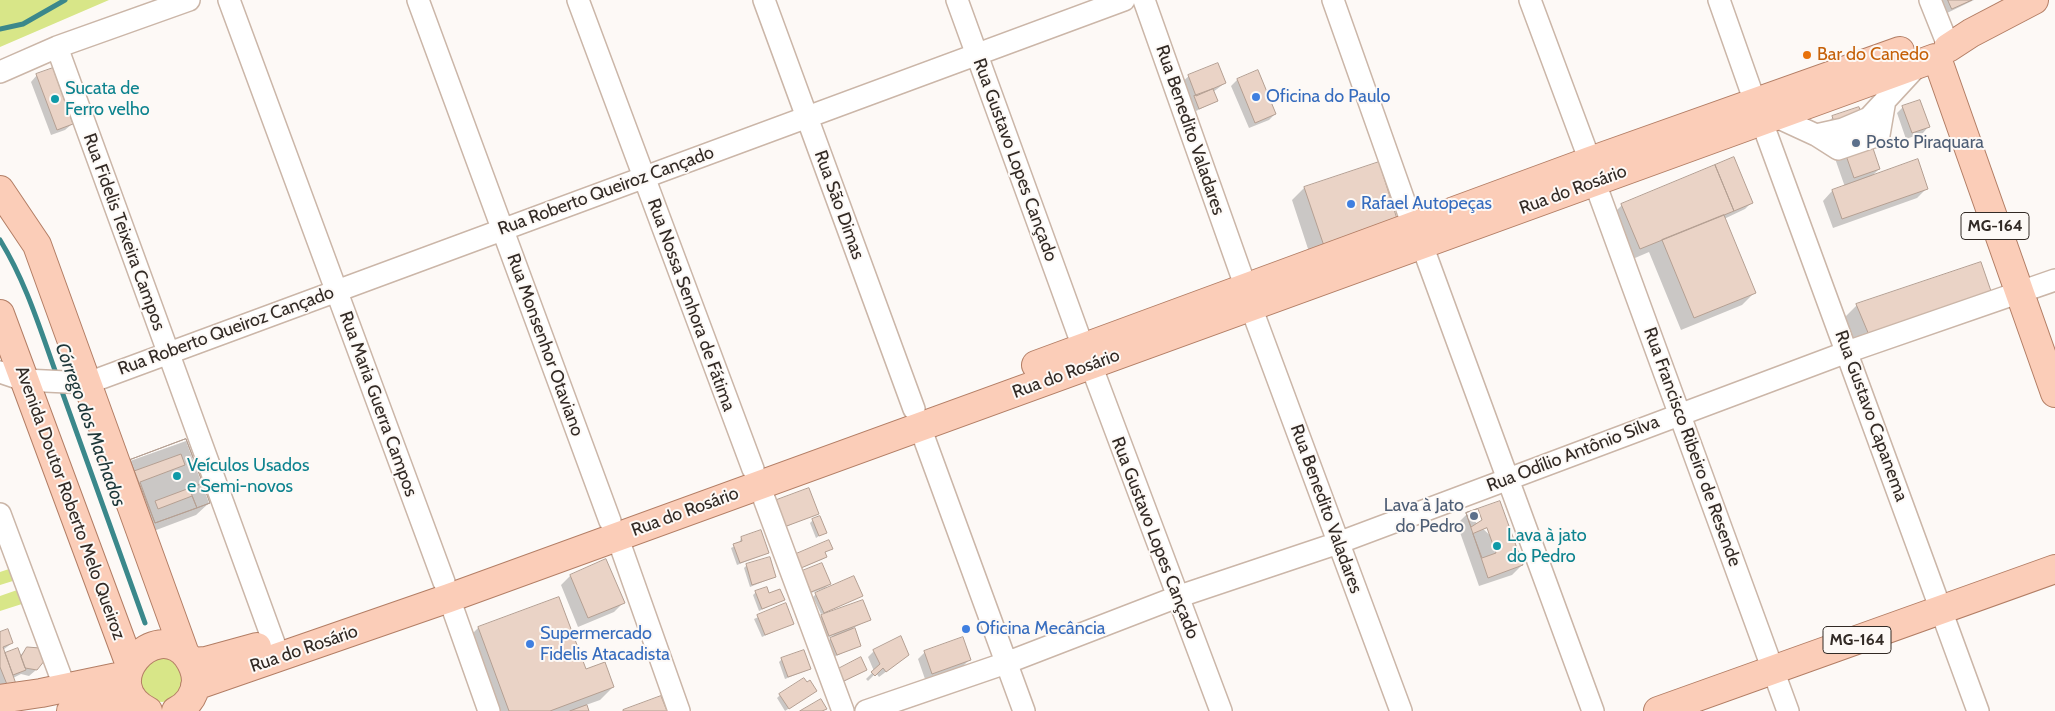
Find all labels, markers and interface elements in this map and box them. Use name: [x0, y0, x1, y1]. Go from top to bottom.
street label: Rua Benedito Valadares: [1151, 42, 1229, 218]
place label: Bar do Canedo: [1817, 44, 1929, 66]
marker: Bar do Canedo: [1801, 49, 1813, 61]
street label: Rua Gustavo Lopes Cançado: [968, 55, 1062, 265]
place label: Sucata de Ferro velho: [65, 78, 150, 120]
place label: Oficina do Paulo: [1266, 86, 1390, 108]
marker: Oficina do Paulo: [1250, 91, 1262, 103]
marker: Sucata de Ferro velho: [49, 93, 61, 105]
street label: Rua Fidelis Teixeira Campos: [78, 130, 170, 334]
place label: Posto Piraquara: [1866, 132, 1984, 154]
marker: Posto Piraquara: [1850, 137, 1862, 149]
street label: Rua Roberto Queiroz Cançado: [495, 142, 717, 240]
street label: Rua São Dimas: [809, 148, 869, 262]
street label: Rua do Rosário: [1516, 161, 1630, 219]
place label: Rafael Autopeças: [1361, 193, 1492, 215]
street label: Rua Nossa Senhora de Fátima: [642, 196, 740, 414]
marker: Rafael Autopeças: [1345, 198, 1357, 210]
road number: MG-164: [1961, 212, 2029, 240]
street label: Rua Monsenhor Otaviano: [502, 251, 588, 439]
street label: Rua Roberto Queiroz Cançado: [115, 282, 337, 380]
street label: Rua Maria Guerra Campos: [334, 308, 422, 500]
street label: Rua Francisco Ribeiro de Resende: [1639, 324, 1745, 570]
street label: Rua Gustavo Capanema: [1830, 327, 1912, 505]
water label: Córrego dos Machados: [50, 340, 130, 510]
street label: Rua do Rosário: [1009, 345, 1123, 403]
street label: Avenida Doutor Roberto Melo Queiroz: [10, 363, 130, 643]
street label: Rua Odílio Antônio Silva: [1484, 411, 1662, 497]
street label: Rua Benedito Valadares: [1285, 422, 1367, 596]
street label: Rua Gustavo Lopes Cançado: [1106, 434, 1204, 642]
place label: Veículos Usados e Semi-novos: [187, 455, 309, 498]
marker: Veículos Usados e Semi-novos: [171, 470, 183, 482]
street label: Rua do Rosário: [628, 483, 742, 541]
place label: Lava à Jato do Pedro: [1384, 495, 1464, 538]
marker: Lava à Jato do Pedro: [1468, 510, 1480, 522]
place label: Lava à jato do Pedro: [1507, 525, 1587, 568]
marker: Lava à jato do Pedro: [1491, 540, 1503, 552]
place label: Oficina Mecância: [976, 618, 1105, 640]
street label: Rua do Rosário: [247, 620, 361, 678]
place label: Supermercado Fidelis Atacadista: [540, 623, 670, 666]
marker: Oficina Mecância: [960, 623, 972, 635]
road number: MG-164: [1823, 626, 1891, 654]
marker: Supermercado Fidelis Atacadista: [524, 638, 536, 650]

